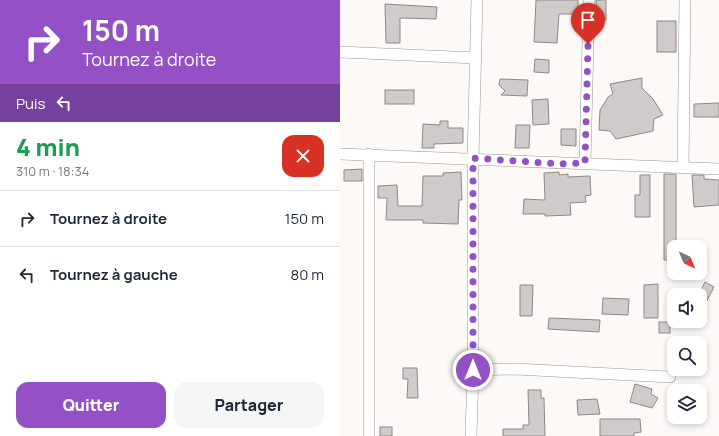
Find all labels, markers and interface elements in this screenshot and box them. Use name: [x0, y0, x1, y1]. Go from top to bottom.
pin: [571, 3, 605, 44]
icon: arrive: [577, 9, 599, 31]
text: 150 m: [82, 11, 160, 49]
icon: right: [16, 16, 68, 68]
text: Tournez à droite: [82, 47, 216, 71]
icon: left: [53, 92, 75, 114]
text: Puis: [16, 93, 45, 114]
text: 4 min: [16, 130, 80, 163]
button: close: [282, 135, 324, 177]
text: 310 m · 18:34: [16, 162, 89, 180]
icon: right: [16, 208, 38, 230]
text: Tournez à droite: [50, 208, 167, 229]
text: 150 m: [285, 208, 324, 229]
north arrow: [667, 240, 707, 280]
map controls: [667, 240, 707, 424]
icon: left: [16, 264, 38, 286]
text: Tournez à gauche: [50, 264, 178, 285]
text: 80 m: [290, 264, 324, 285]
button: sound: [667, 288, 707, 328]
button: search: [667, 336, 707, 376]
position arrow: [452, 349, 494, 391]
button: Quitter: [16, 382, 166, 428]
button: Partager: [174, 382, 324, 428]
button: layers: [667, 384, 707, 424]

